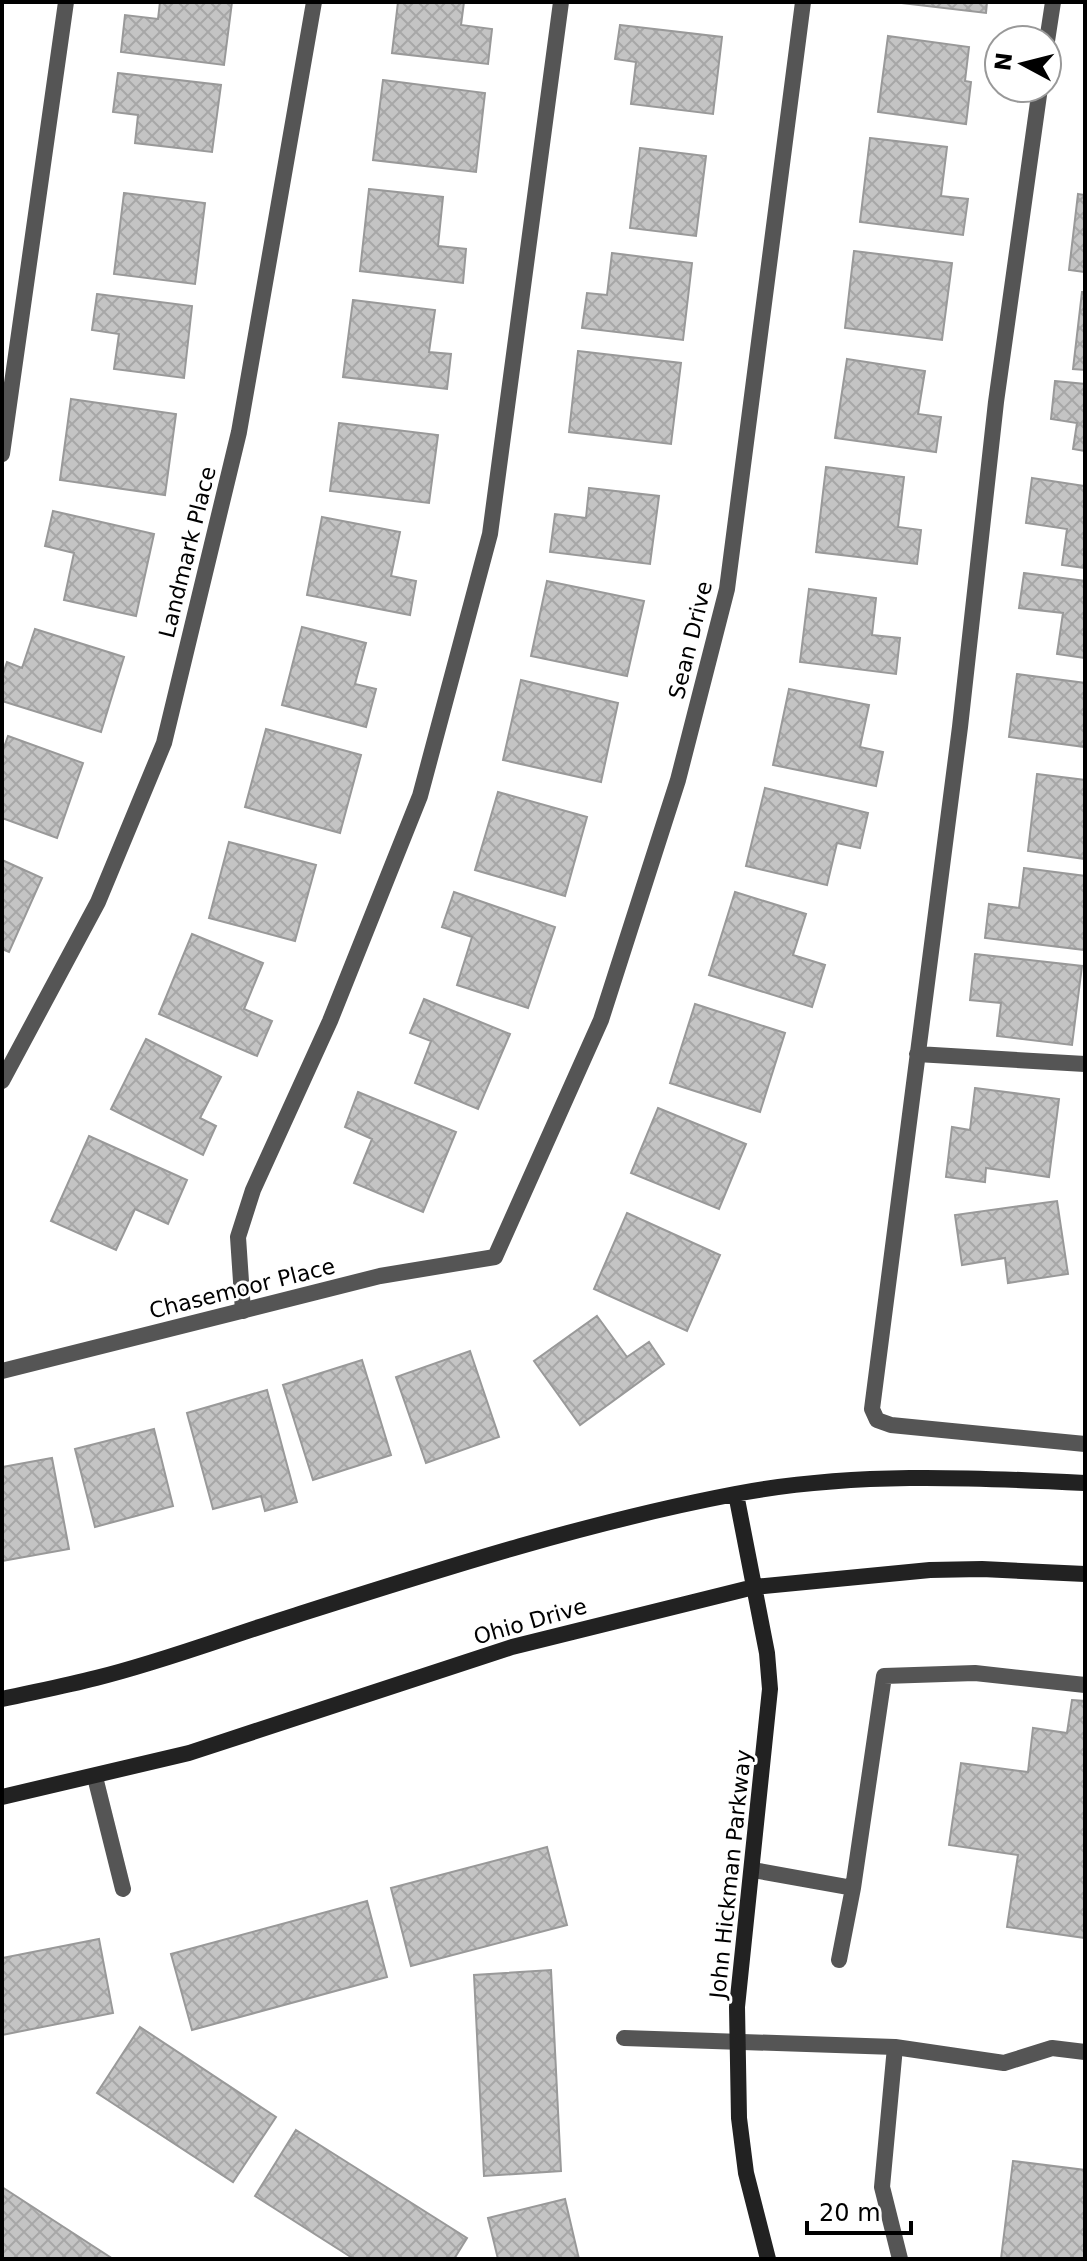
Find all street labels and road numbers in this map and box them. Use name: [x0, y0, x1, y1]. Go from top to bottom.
street label: Landmark Place: [154, 464, 221, 640]
street label: Sean Drive: [664, 579, 717, 702]
street label: Chasemoor Place: [147, 1253, 338, 1324]
street label: Ohio Drive: [471, 1593, 590, 1650]
street label: John Hickman Parkway: [705, 1748, 756, 2002]

